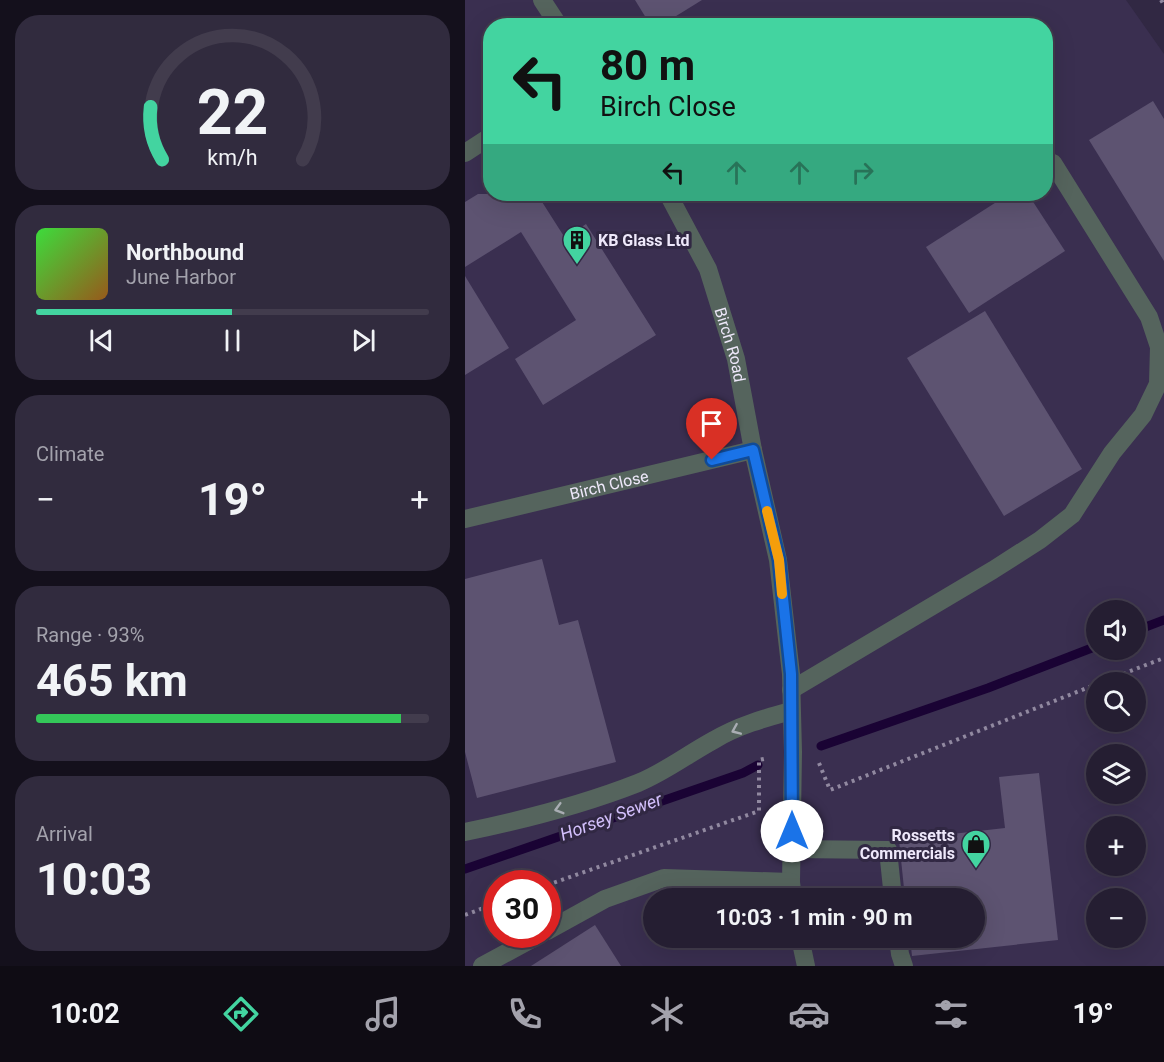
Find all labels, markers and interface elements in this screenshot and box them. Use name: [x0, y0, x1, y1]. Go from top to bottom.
text: 80 m: [600, 41, 695, 90]
icon: left: [501, 42, 579, 120]
text: 22: [197, 76, 268, 149]
text: Birch Close: [600, 91, 736, 123]
text: km/h: [207, 145, 258, 170]
icon: left: [657, 156, 690, 189]
icon: ahead: [720, 156, 753, 189]
icon: ahead: [783, 156, 816, 189]
icon: right: [846, 156, 879, 189]
building icon: KB Glass Ltd: [561, 224, 593, 266]
place label: KB Glass Ltd: [598, 231, 690, 250]
text: Northbound: [126, 240, 244, 265]
text: June Harbor: [126, 265, 236, 289]
street label: Birch Road: [710, 305, 749, 384]
icon: previous: [85, 324, 118, 357]
icon: pause: [216, 324, 249, 357]
icon: next: [347, 324, 380, 357]
pin: [686, 398, 737, 460]
icon: arrive: [695, 407, 728, 440]
text: Climate: [36, 442, 104, 466]
street label: Birch Close: [568, 466, 650, 504]
text: 19°: [198, 473, 267, 526]
text: −: [36, 480, 55, 519]
text: +: [410, 480, 429, 519]
map controls: [1086, 600, 1146, 948]
button: sound: [1086, 600, 1146, 660]
text: Range · 93%: [36, 623, 144, 647]
text: 465 km: [36, 654, 188, 707]
button: search: [1086, 672, 1146, 732]
one-way arrow: [731, 723, 742, 735]
button: layers: [1086, 744, 1146, 804]
water label: Horsey Sewer: [557, 788, 666, 845]
position arrow: [760, 799, 824, 863]
one-way arrow: [554, 802, 565, 814]
button: +: [1086, 816, 1146, 876]
text: Arrival: [36, 822, 93, 846]
place label: Rossetts Commercials: [860, 826, 955, 863]
shop icon: Rossetts Commercials: [960, 828, 992, 870]
text: 10:03: [36, 853, 152, 906]
speed limit sign: 30: [483, 870, 561, 948]
button: −: [1086, 888, 1146, 948]
text: 10:03 · 1 min · 90 m: [716, 905, 912, 930]
icon: directions: [220, 993, 262, 1035]
icon: music: [362, 993, 404, 1035]
icon: phone: [504, 993, 546, 1035]
icon: climate: [646, 993, 688, 1035]
icon: car: [788, 993, 830, 1035]
icon: filters: [930, 993, 972, 1035]
text: 10:02: [50, 998, 120, 1030]
text: 19°: [1072, 998, 1114, 1030]

